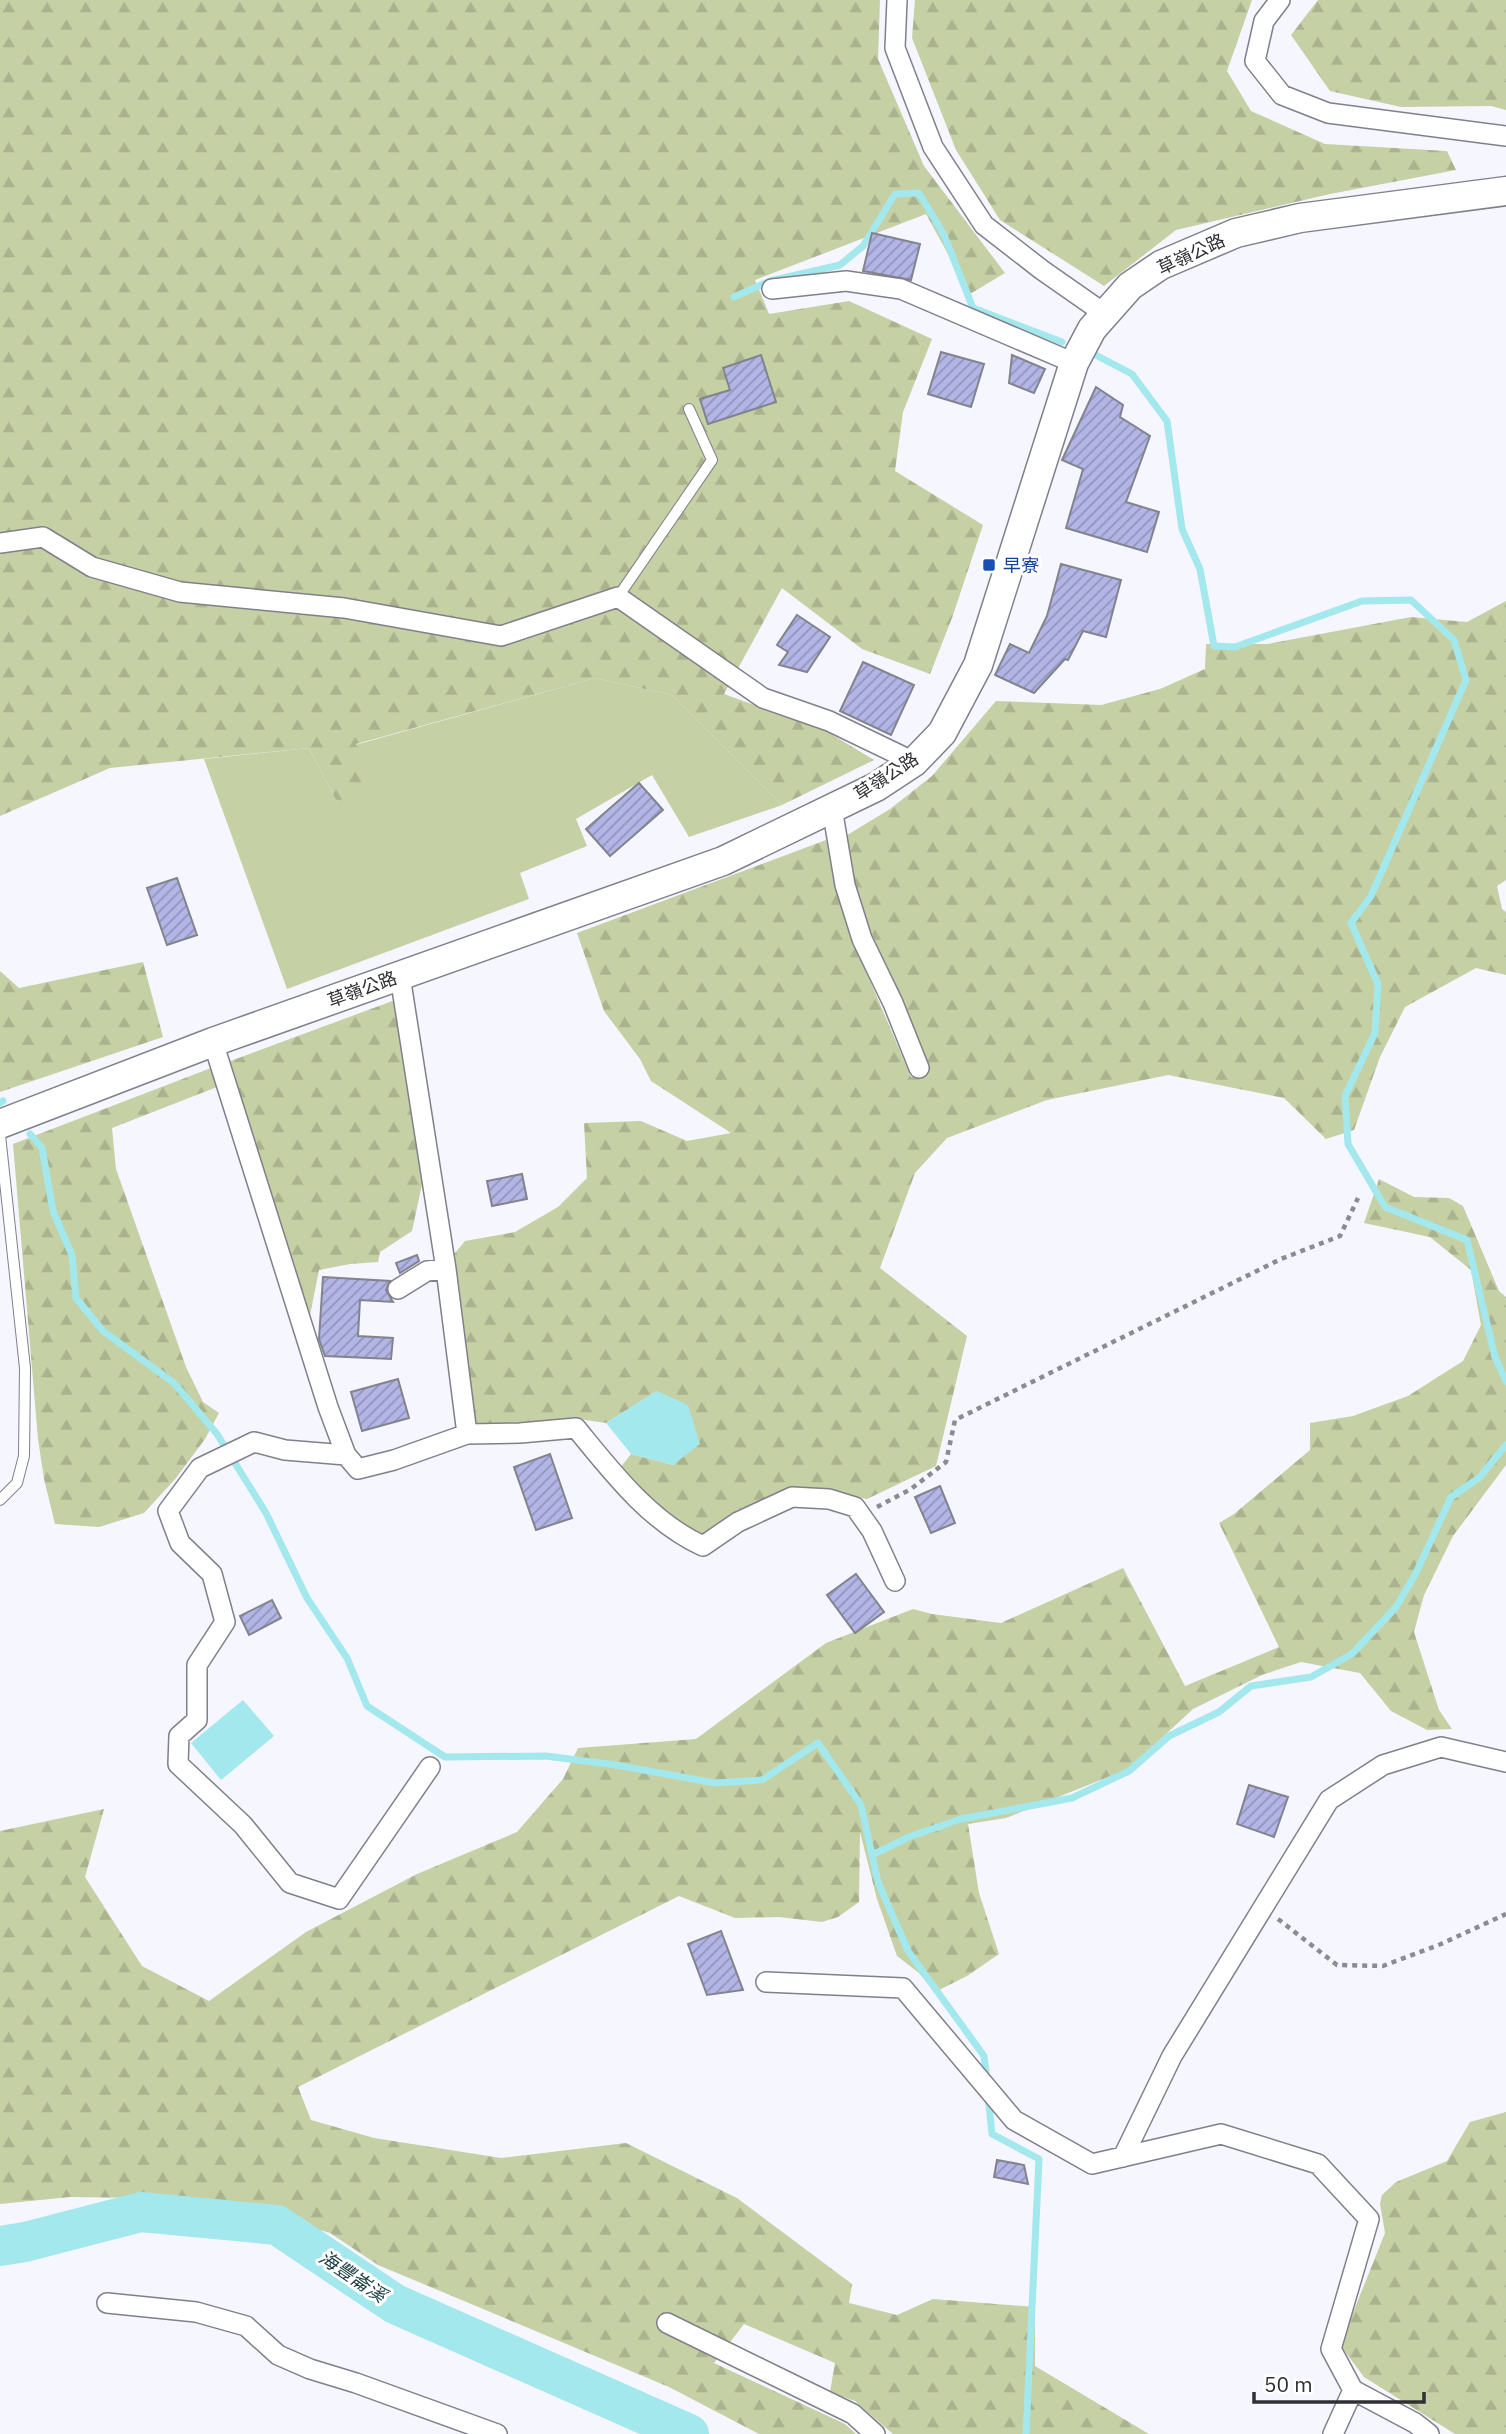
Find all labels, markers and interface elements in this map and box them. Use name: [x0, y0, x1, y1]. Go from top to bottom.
street label: 草嶺公路: [1154, 228, 1228, 280]
place label: 早寮: [1003, 554, 1039, 577]
marker: 早寮: [981, 557, 997, 573]
street label: 草嶺公路: [850, 747, 922, 805]
street label: 草嶺公路: [324, 966, 400, 1012]
water label: 海豐崙溪: [315, 2245, 394, 2309]
scale bar: [1254, 2360, 1424, 2404]
text: 50 m: [1264, 2370, 1313, 2398]

